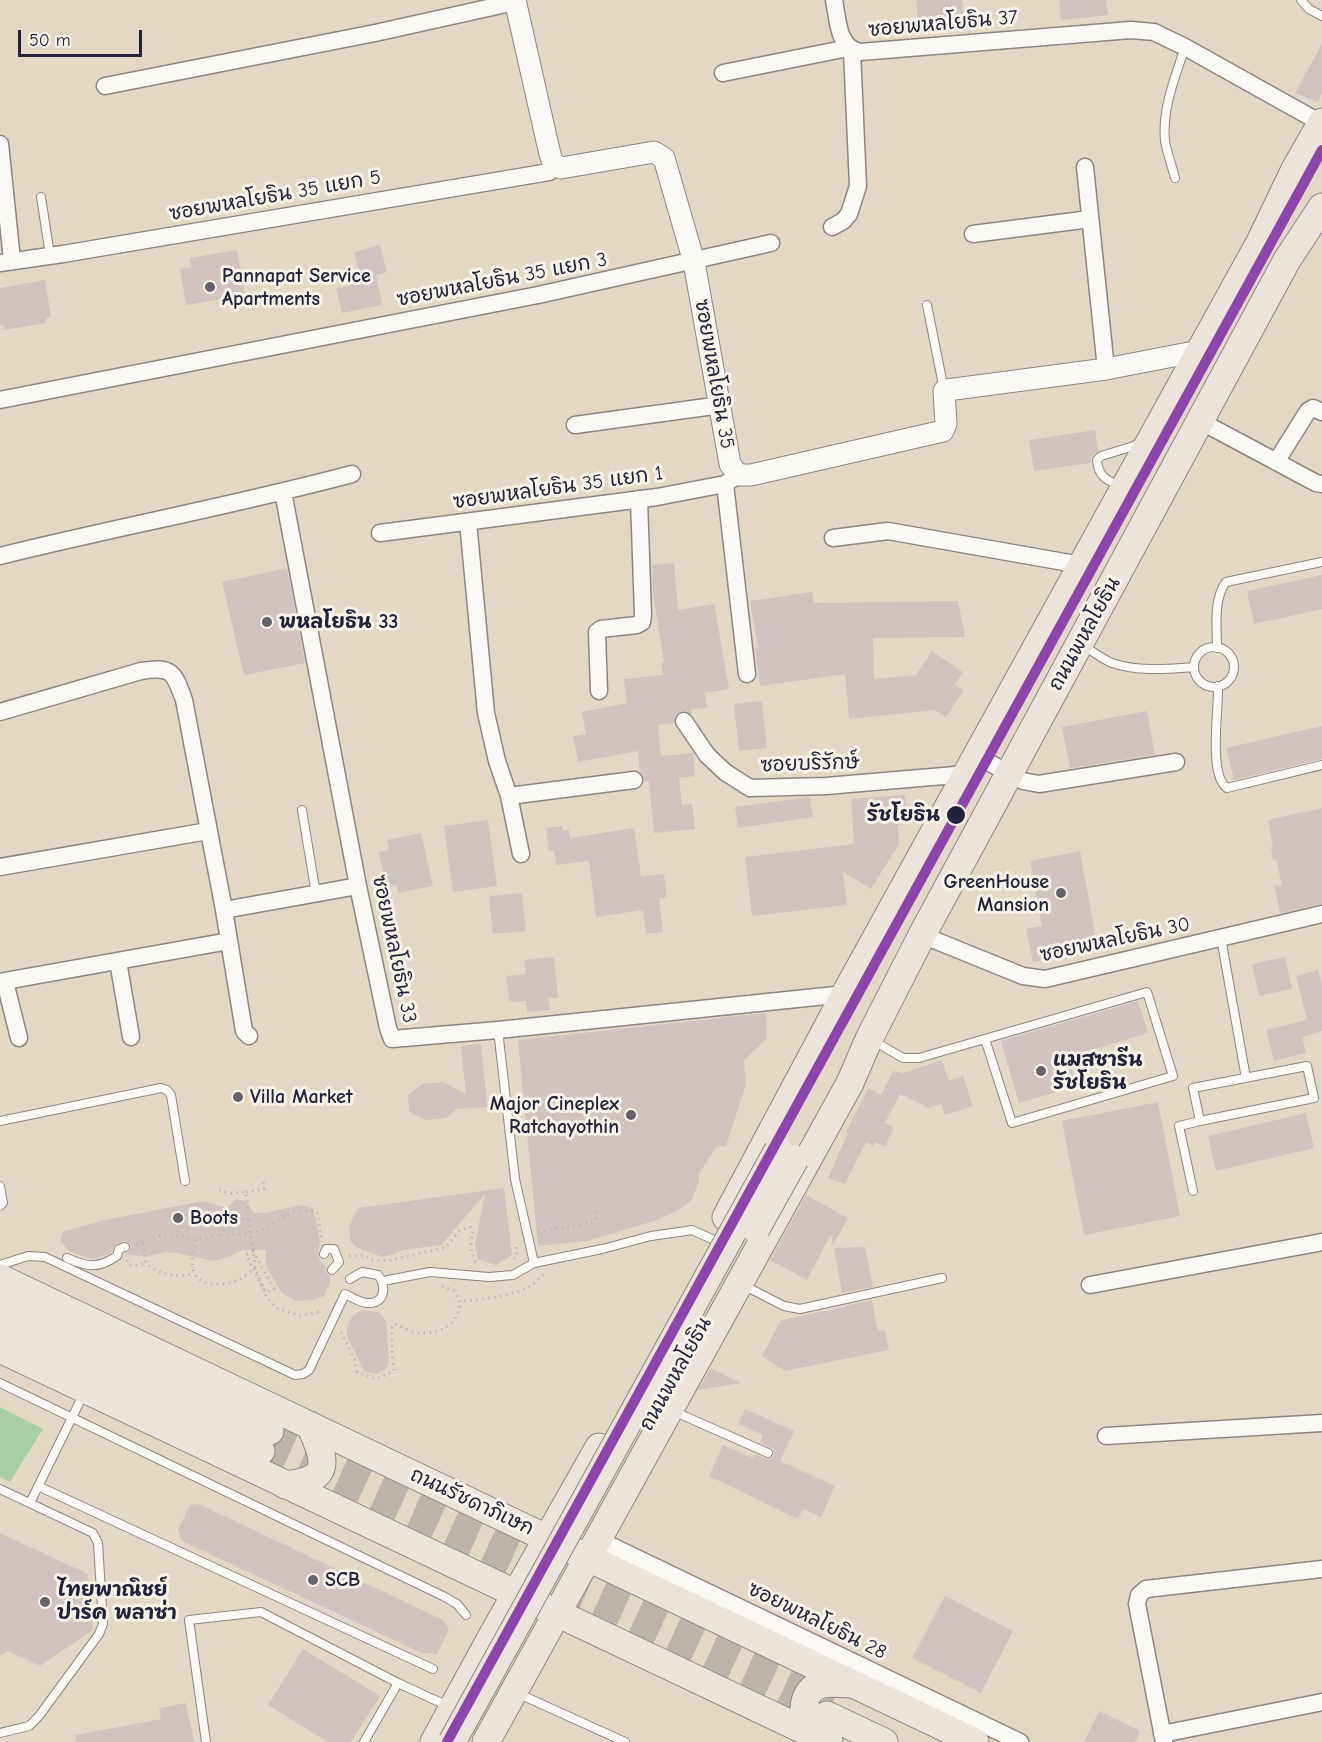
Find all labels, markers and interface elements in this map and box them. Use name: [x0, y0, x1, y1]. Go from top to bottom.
street label: ซอยพหลโยธิน 37: [867, 6, 1019, 42]
scale bar: [21, 18, 146, 56]
text: 50 m: [29, 30, 71, 51]
street label: ซอยพหลโยธิน 35 แยก 5: [167, 166, 383, 226]
street label: ซอยพหลโยธิน 35 แยก 3: [395, 248, 609, 312]
place label: Pannapat Service Apartments: [222, 264, 371, 311]
marker: Pannapat Service Apartments: [203, 280, 217, 294]
street label: ซอยพหลโยธิน 35: [689, 297, 739, 451]
street label: ซอยพหลโยธิน 35 แยก 1: [452, 461, 664, 515]
street label: ถนนพหลโยธิน: [1044, 573, 1126, 695]
place label: พหลโยธิน 33: [279, 610, 398, 634]
marker: พหลโยธิน 33: [260, 615, 274, 629]
street label: ซอยบริรักษ์: [760, 750, 860, 778]
place label: รัชโยธิน: [867, 803, 940, 827]
marker: รัชโยธิน: [945, 804, 967, 826]
place label: GreenHouse Mansion: [944, 870, 1049, 917]
street label: ซอยพหลโยธิน 33: [367, 873, 421, 1025]
marker: GreenHouse Mansion: [1054, 886, 1068, 900]
street label: ซอยพหลโยธิน 30: [1038, 912, 1192, 968]
place label: แมสซารีน รัชโยธิน: [1053, 1048, 1142, 1095]
marker: แมสซารีน รัชโยธิน: [1034, 1064, 1048, 1078]
place label: Villa Market: [250, 1085, 352, 1109]
marker: Villa Market: [231, 1090, 245, 1104]
place label: Major Cineplex Ratchayothin: [490, 1092, 619, 1139]
marker: Major Cineplex Ratchayothin: [624, 1108, 638, 1122]
place label: Boots: [190, 1206, 238, 1230]
marker: Boots: [171, 1211, 185, 1225]
street label: ถนนพหลโยธิน: [635, 1313, 717, 1435]
street label: ถนนรัชดาภิเษก: [406, 1463, 538, 1541]
place label: SCB: [325, 1568, 360, 1592]
marker: SCB: [306, 1573, 320, 1587]
street label: ซอยพหลโยธิน 28: [744, 1577, 890, 1665]
place label: ไทยพาณิชย์ ปาร์ค พลาซ่า: [57, 1578, 177, 1625]
marker: ไทยพาณิชย์ ปาร์ค พลาซ่า: [38, 1595, 52, 1609]

